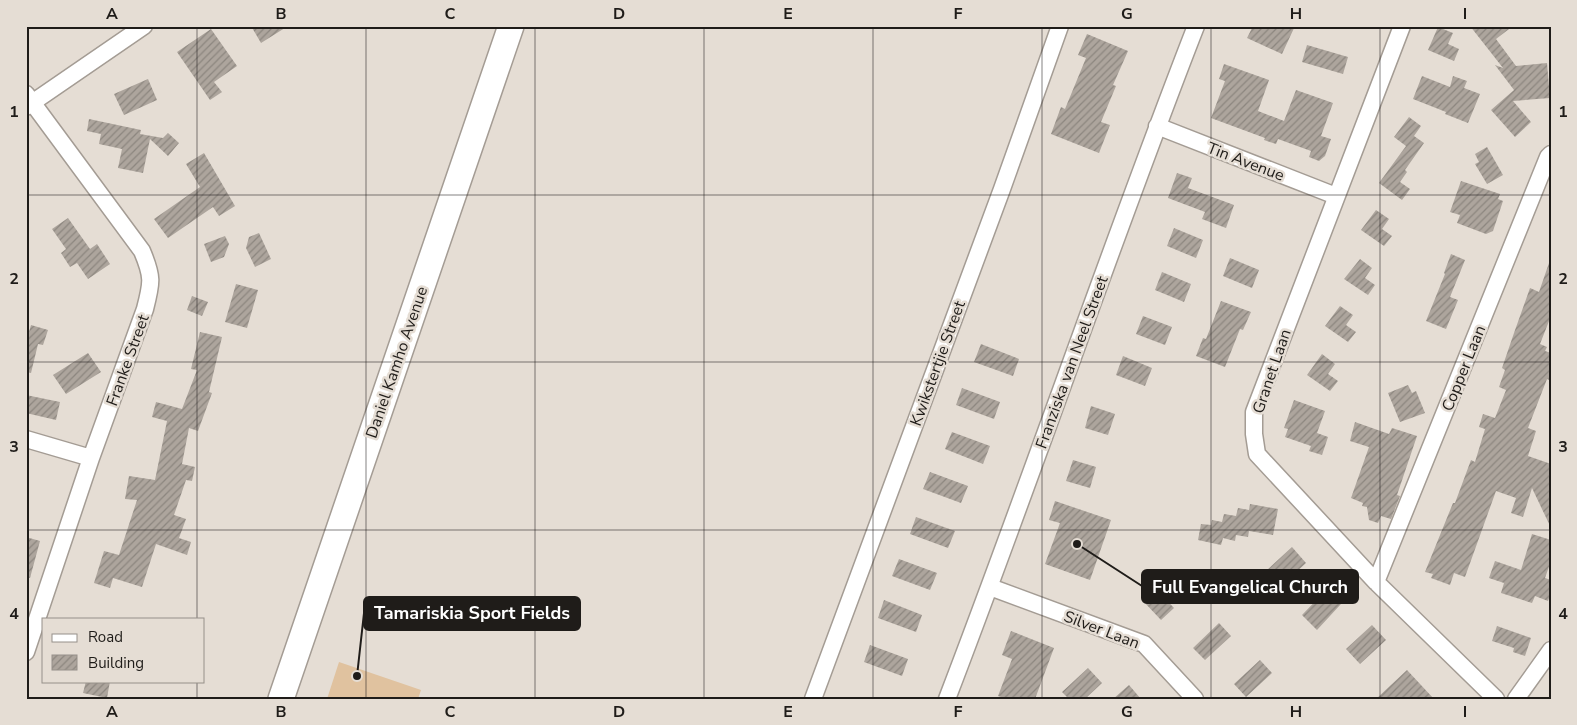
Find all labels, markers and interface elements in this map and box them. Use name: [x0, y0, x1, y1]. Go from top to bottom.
text: A: [106, 3, 118, 25]
text: B: [275, 3, 287, 25]
text: C: [445, 3, 456, 25]
text: D: [613, 3, 625, 25]
text: E: [783, 3, 793, 25]
text: F: [954, 3, 963, 25]
text: G: [1121, 3, 1133, 25]
text: H: [1290, 3, 1302, 25]
text: I: [1463, 3, 1467, 25]
text: 1: [9, 101, 19, 123]
text: 1: [1558, 101, 1568, 123]
street label: Tin Avenue: [1204, 137, 1287, 187]
text: 2: [9, 268, 19, 290]
text: 2: [1558, 268, 1568, 290]
street label: Franziska van Neel Street: [1030, 273, 1114, 452]
street label: Daniel Kamho Avenue: [361, 283, 433, 441]
street label: Kwikstertjie Street: [905, 297, 971, 429]
street label: Franke Street: [101, 311, 155, 409]
street label: Copper Laan: [1437, 322, 1491, 415]
street label: Granet Laan: [1247, 326, 1297, 416]
text: 3: [9, 436, 19, 458]
text: 3: [1558, 436, 1568, 458]
callout: Full Evangelical Church: [1142, 570, 1358, 603]
text: Full Evangelical Church: [1152, 575, 1348, 599]
callout: Tamariskia Sport Fields: [364, 597, 580, 630]
text: Tamariskia Sport Fields: [374, 601, 570, 625]
text: 4: [9, 603, 19, 625]
text: 4: [1558, 603, 1568, 625]
street label: Silver Laan: [1061, 605, 1143, 654]
legend: [42, 618, 205, 682]
text: Road: [88, 627, 123, 647]
text: Building: [88, 653, 144, 673]
text: A: [106, 701, 118, 723]
text: B: [275, 701, 287, 723]
text: C: [445, 701, 456, 723]
text: D: [613, 701, 625, 723]
text: E: [783, 701, 793, 723]
text: F: [954, 701, 963, 723]
text: G: [1121, 701, 1133, 723]
text: H: [1290, 701, 1302, 723]
text: I: [1463, 701, 1467, 723]

